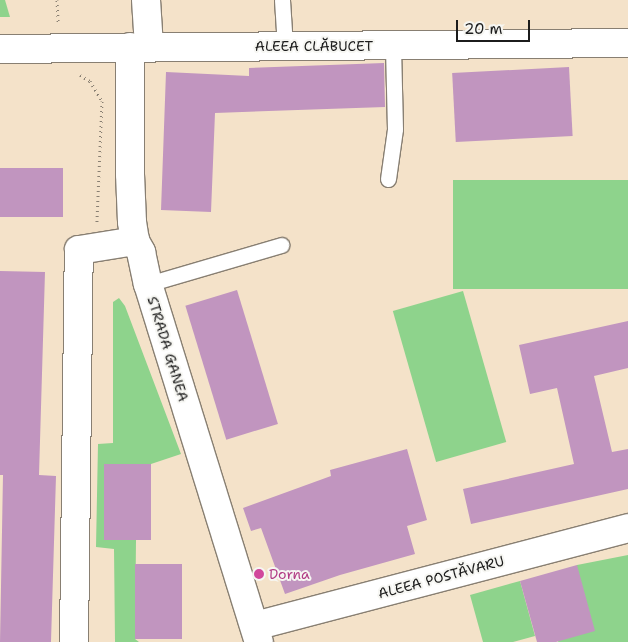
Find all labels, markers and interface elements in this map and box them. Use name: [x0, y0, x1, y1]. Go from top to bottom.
scale bar: [458, 10, 532, 42]
text: 20 m: [464, 19, 503, 39]
street label: ALEEA CLĂBUCET: [255, 38, 373, 54]
street label: STRADA GANEA: [144, 294, 192, 404]
street label: ALEEA POSTĂVARU: [376, 552, 506, 602]
place label: Dorna: [269, 566, 310, 582]
marker: Dorna: [253, 568, 265, 580]

